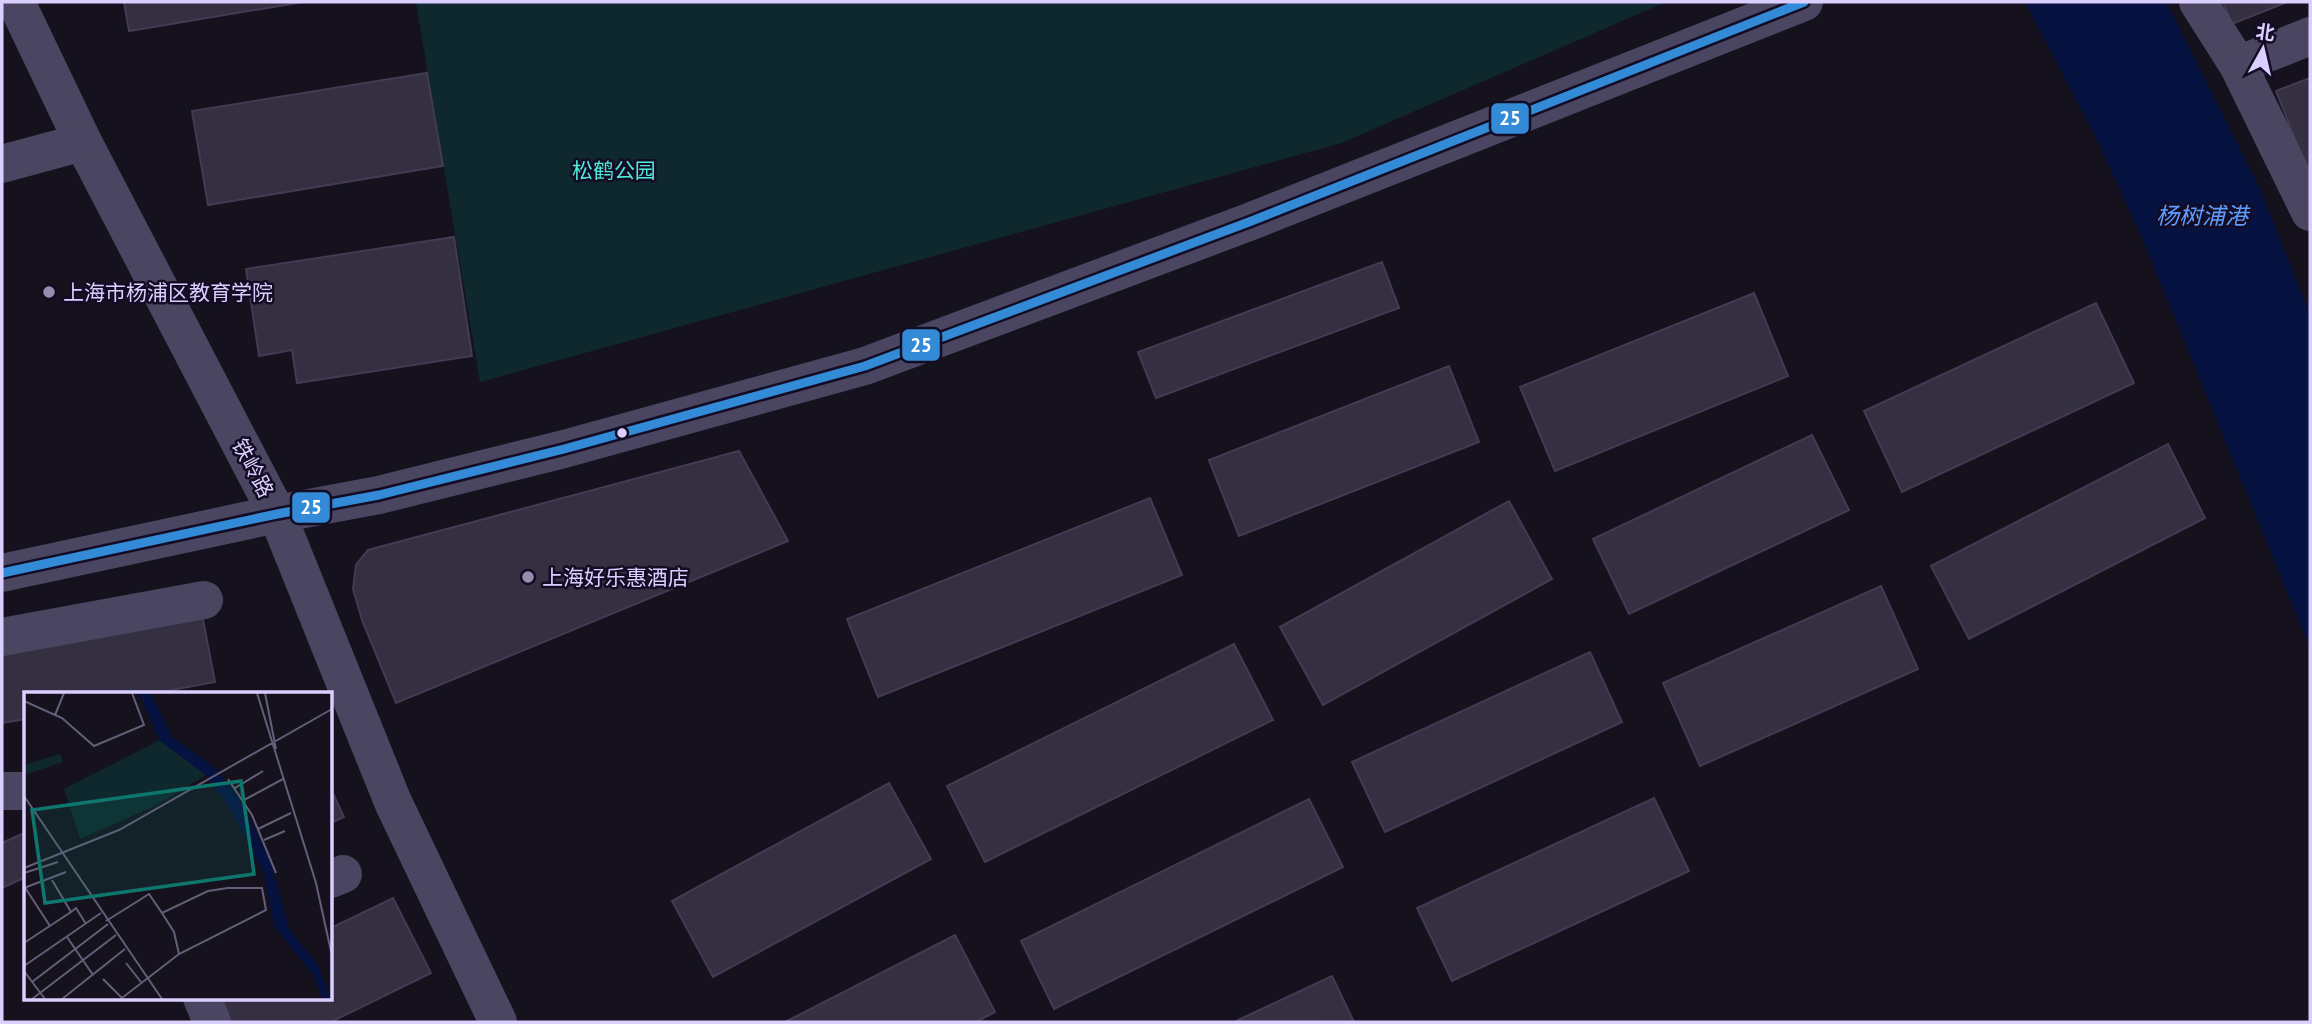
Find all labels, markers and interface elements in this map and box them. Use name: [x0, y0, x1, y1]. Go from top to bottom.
north arrow: [2228, 14, 2298, 84]
text: 北: [2254, 19, 2276, 45]
line badge: 25: [1490, 102, 1530, 135]
text: 25: [1499, 106, 1521, 130]
park label: 松鹤公园: [572, 157, 656, 184]
water label: 杨树浦港: [2156, 201, 2251, 230]
place label: 上海市杨浦区教育学院: [63, 279, 273, 306]
marker: 上海市杨浦区教育学院: [41, 284, 57, 300]
line badge: 25: [901, 328, 941, 362]
text: 25: [910, 333, 932, 357]
unlabelled marker: [615, 426, 629, 440]
street label: 铁岭路: [226, 434, 280, 502]
line badge: 25: [291, 491, 331, 524]
text: 25: [300, 495, 322, 519]
place label: 上海好乐惠酒店: [542, 564, 689, 591]
marker: 上海好乐惠酒店: [520, 569, 536, 585]
inset map: [24, 692, 332, 1000]

